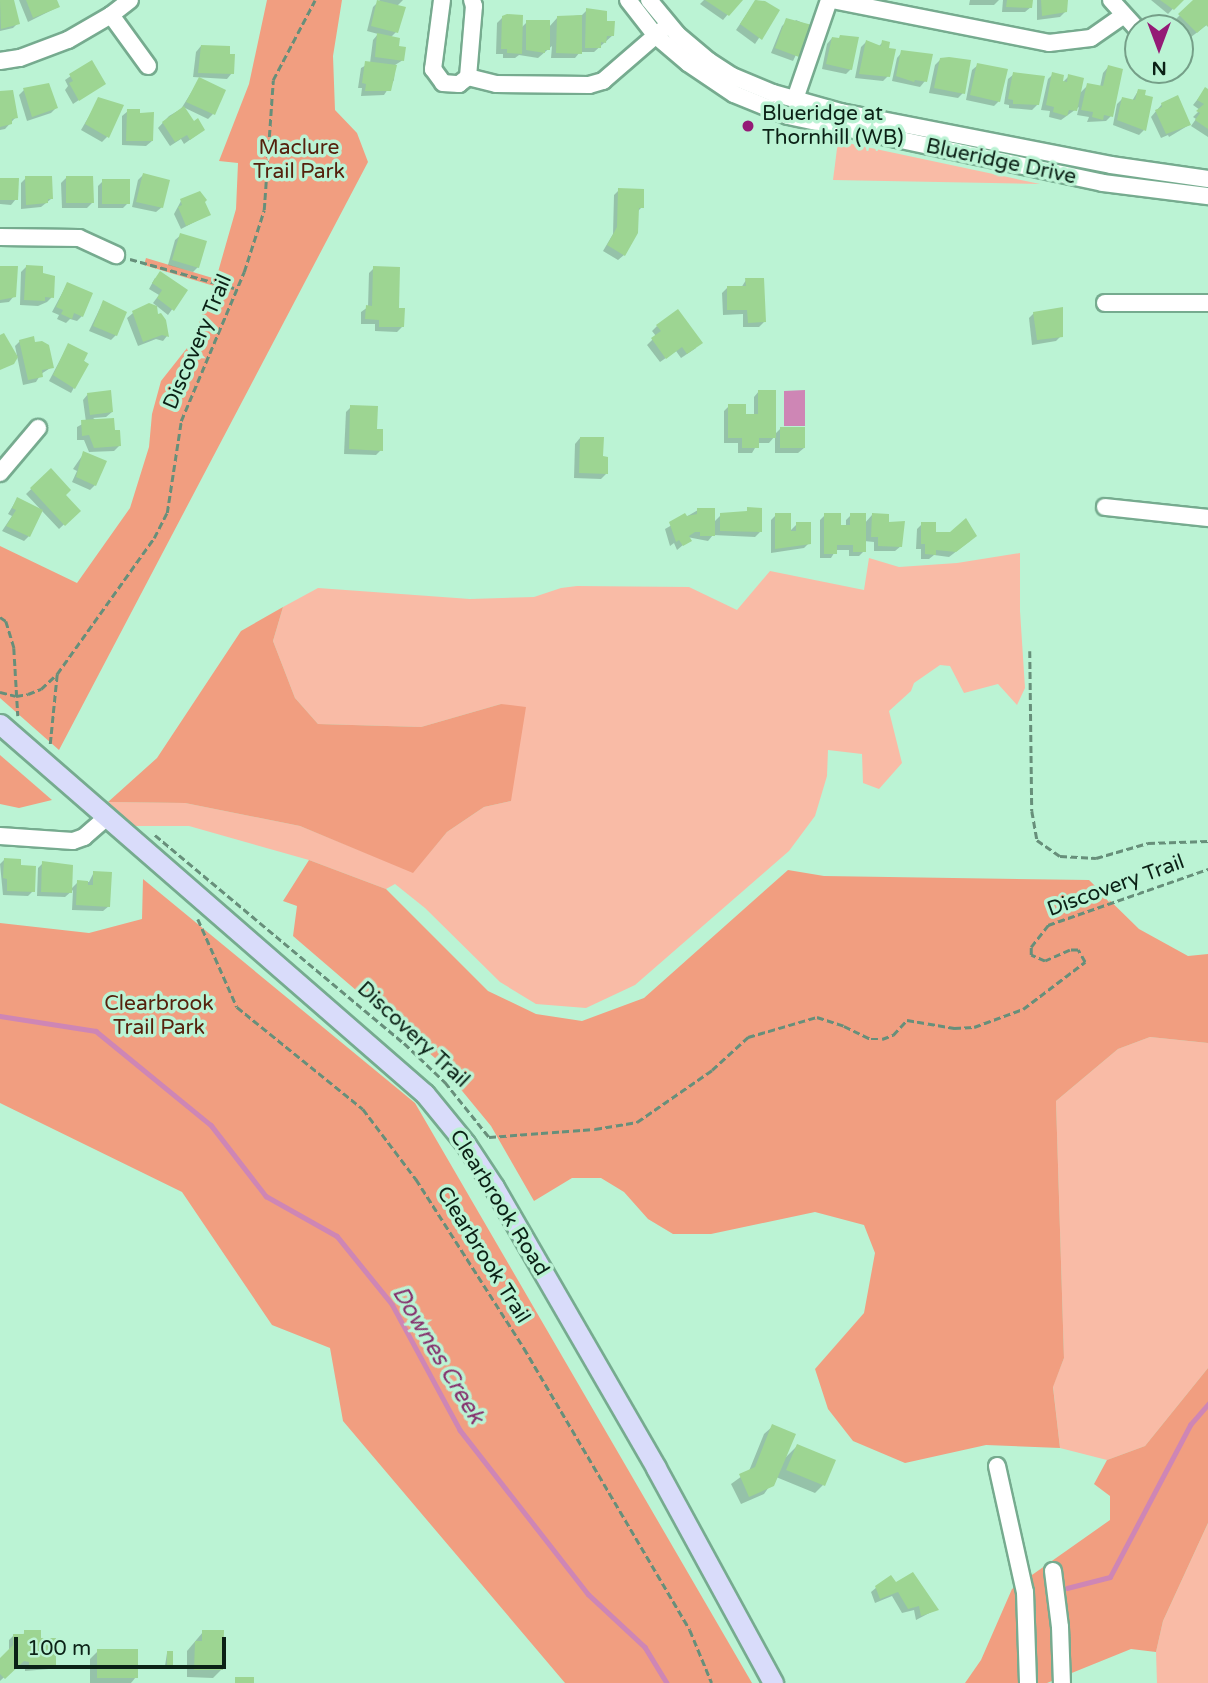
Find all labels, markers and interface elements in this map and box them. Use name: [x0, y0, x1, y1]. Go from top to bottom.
north arrow: [1124, 14, 1194, 84]
text: N: [1151, 57, 1167, 79]
place label: Blueridge at Thornhill (WB): [762, 101, 904, 151]
marker: Blueridge at Thornhill (WB): [740, 118, 756, 134]
street label: Blueridge Drive: [923, 134, 1079, 190]
park label: Maclure Trail Park: [253, 135, 345, 185]
street label: Discovery Trail: [158, 271, 238, 413]
street label: Discovery Trail: [1044, 850, 1188, 922]
street label: Discovery Trail: [352, 977, 474, 1093]
park label: Clearbrook Trail Park: [104, 991, 214, 1041]
street label: Clearbrook Road: [444, 1125, 554, 1281]
street label: Clearbrook Trail: [431, 1182, 535, 1328]
water label: Downes Creek: [386, 1281, 490, 1429]
scale bar: [18, 1624, 229, 1668]
text: 100 m: [27, 1636, 91, 1661]

